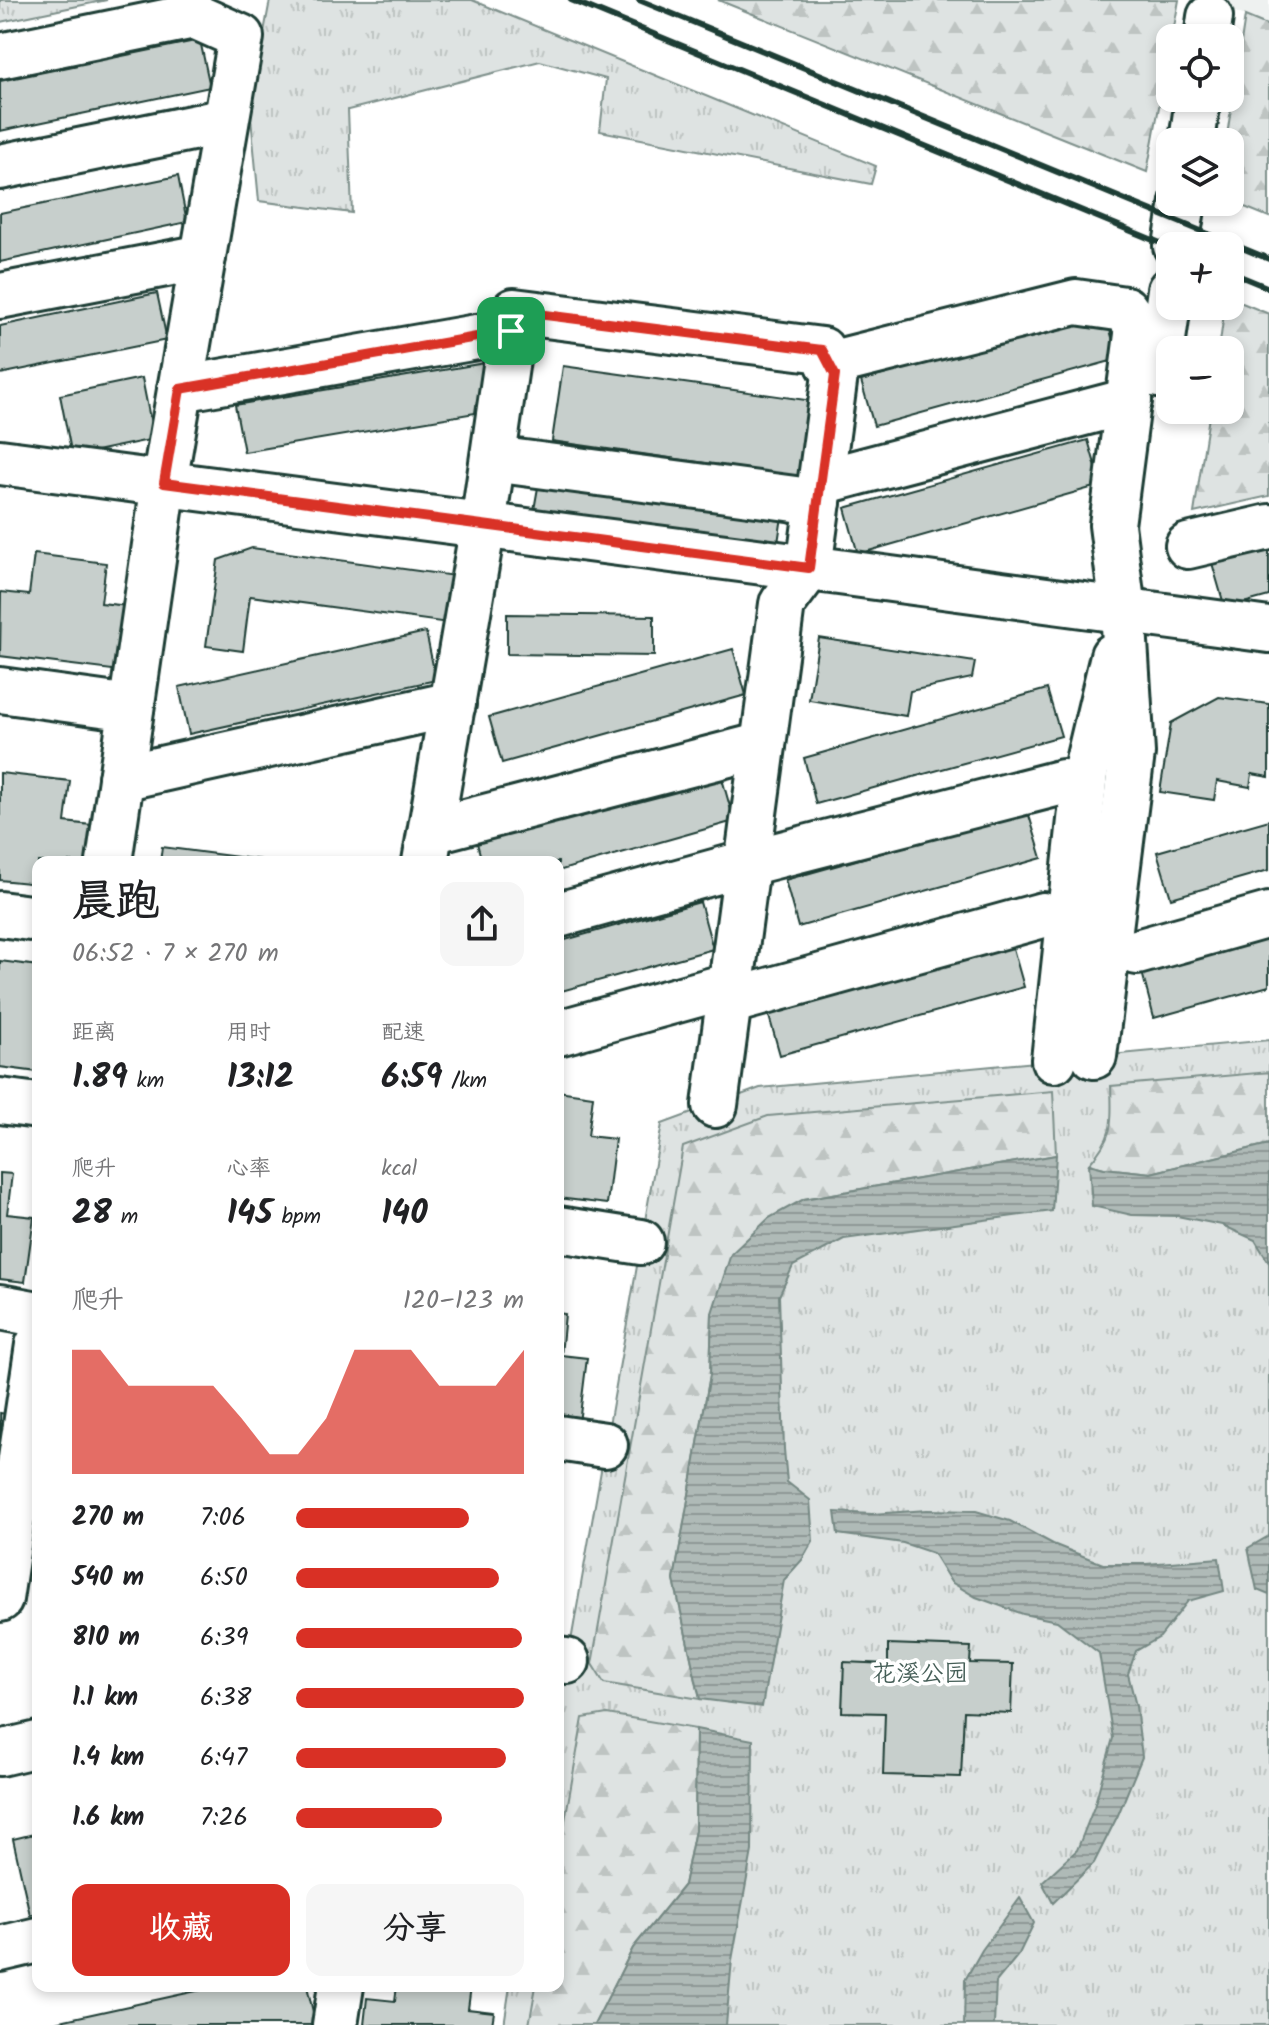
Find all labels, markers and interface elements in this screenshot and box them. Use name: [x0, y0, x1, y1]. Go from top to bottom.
map controls: [1156, 24, 1244, 424]
button: locate: [1156, 24, 1244, 112]
button: layers: [1156, 128, 1244, 216]
button: +: [1156, 232, 1244, 320]
pin: [477, 297, 545, 365]
icon: arrive: [489, 309, 533, 353]
button: −: [1156, 336, 1244, 424]
text: 晨跑: [72, 868, 160, 938]
button: share: [440, 882, 524, 966]
text: 06:52 · 7 × 270 m: [72, 933, 279, 975]
text: 距离: [72, 1016, 116, 1051]
text: 用时: [227, 1016, 271, 1051]
text: 配速: [381, 1016, 425, 1051]
text: 1.89: [72, 1051, 128, 1105]
text: 13:12: [227, 1051, 294, 1105]
text: 6:59: [381, 1051, 443, 1105]
text: km: [128, 1064, 164, 1099]
text: /km: [443, 1064, 487, 1099]
text: 爬升: [72, 1152, 116, 1187]
text: 心率: [227, 1152, 271, 1187]
text: kcal: [381, 1152, 417, 1187]
text: 28: [72, 1187, 112, 1241]
text: 145: [227, 1187, 273, 1241]
text: 140: [381, 1187, 428, 1241]
text: m: [112, 1200, 138, 1235]
text: bpm: [273, 1200, 321, 1235]
text: 爬升: [72, 1280, 124, 1322]
text: 120–123 m: [403, 1280, 524, 1322]
text: 270 m: [72, 1497, 144, 1539]
text: 7:06: [200, 1497, 246, 1539]
text: 540 m: [72, 1557, 144, 1599]
text: 6:50: [200, 1557, 248, 1599]
text: 810 m: [72, 1617, 140, 1659]
text: 6:39: [200, 1617, 248, 1659]
park label: 花溪公园: [872, 1655, 968, 1694]
text: 1.1 km: [72, 1677, 138, 1719]
text: 6:38: [200, 1677, 251, 1719]
text: 1.4 km: [72, 1737, 144, 1779]
text: 6:47: [200, 1737, 247, 1779]
text: 1.6 km: [72, 1797, 144, 1839]
text: 7:26: [200, 1797, 248, 1839]
button: 收藏: [72, 1884, 290, 1976]
button: 分享: [306, 1884, 524, 1976]

